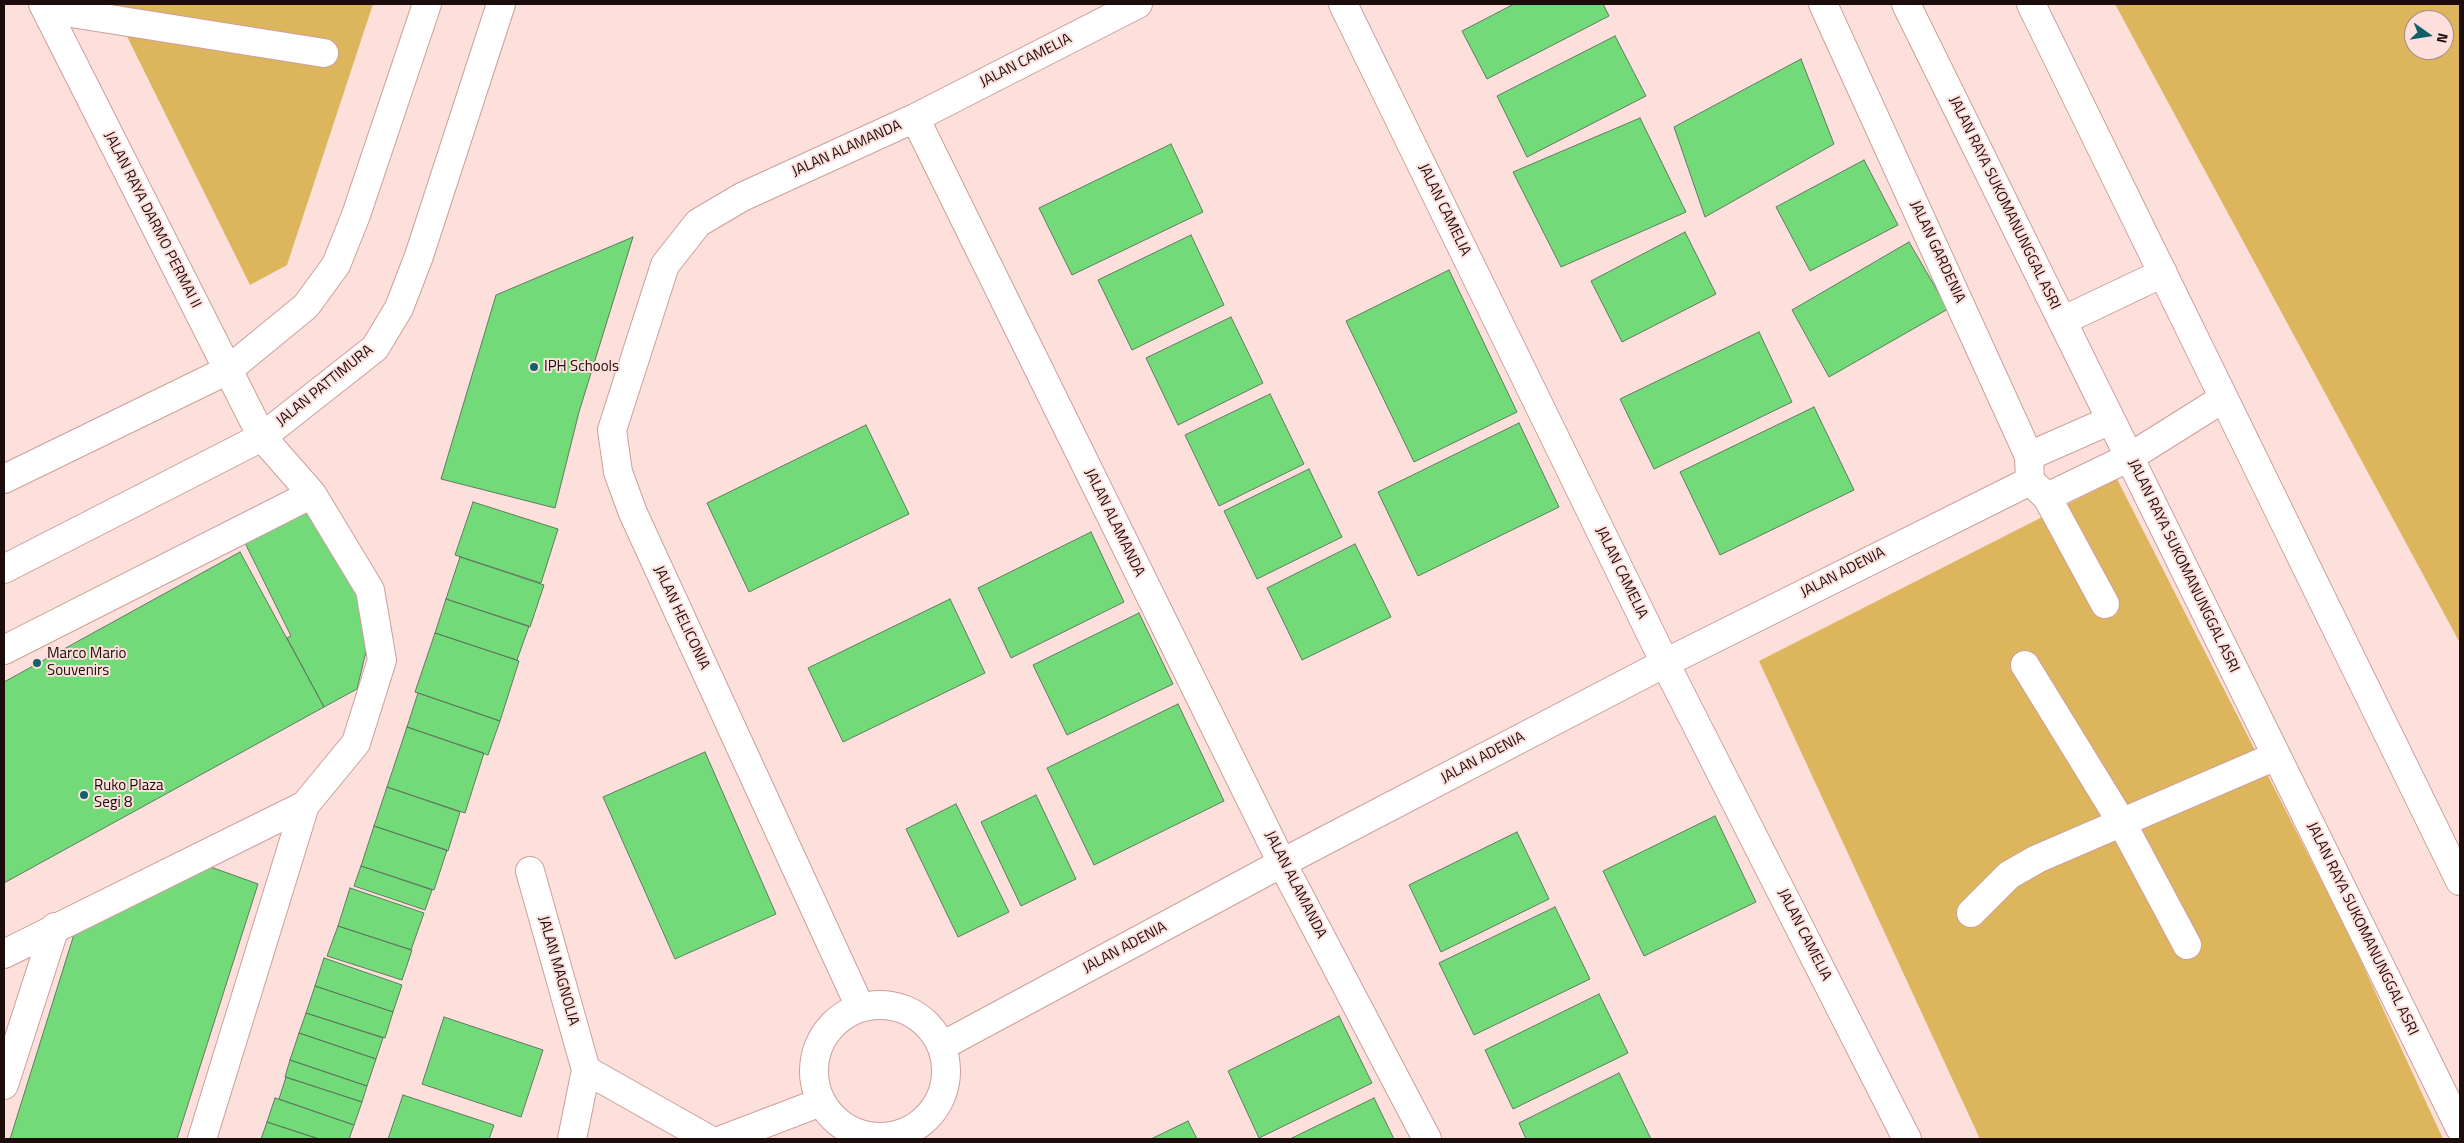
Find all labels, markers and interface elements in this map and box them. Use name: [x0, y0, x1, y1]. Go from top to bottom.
north arrow: [2404, 10, 2454, 60]
street label: JALAN CAMELIA: [977, 30, 1075, 92]
text: N: [2432, 31, 2454, 45]
street label: JALAN RAYA SUKOMANUNGGAL ASRI: [1944, 93, 2064, 313]
street label: JALAN ALAMANDA: [789, 117, 905, 181]
street label: JALAN RAYA DARMO PERMAI II: [100, 129, 204, 311]
street label: JALAN CAMELIA: [1414, 161, 1474, 259]
street label: JALAN GARDENIA: [1905, 198, 1969, 306]
street label: JALAN PATTIMURA: [273, 341, 377, 431]
place label: IPH Schools: [544, 358, 619, 376]
marker: IPH Schools: [528, 361, 540, 373]
street label: JALAN RAYA SUKOMANUNGGAL ASRI: [2123, 456, 2243, 676]
street label: JALAN ALAMANDA: [1080, 466, 1148, 580]
street label: JALAN CAMELIA: [1591, 524, 1651, 622]
street label: JALAN ADENIA: [1798, 544, 1888, 602]
street label: JALAN HELICONIA: [649, 563, 713, 673]
place label: Marco Mario Souvenirs: [47, 645, 126, 680]
marker: Marco Mario Souvenirs: [31, 657, 43, 669]
street label: JALAN ADENIA: [1438, 728, 1528, 788]
place label: Ruko Plaza Segi 8: [94, 777, 164, 812]
marker: Ruko Plaza Segi 8: [78, 789, 90, 801]
street label: JALAN RAYA SUKOMANUNGGAL ASRI: [2302, 819, 2422, 1039]
street label: JALAN ALAMANDA: [1260, 828, 1330, 942]
street label: JALAN CAMELIA: [1773, 886, 1835, 984]
street label: JALAN MAGNOLIA: [534, 914, 582, 1028]
street label: JALAN ADENIA: [1080, 918, 1170, 978]

